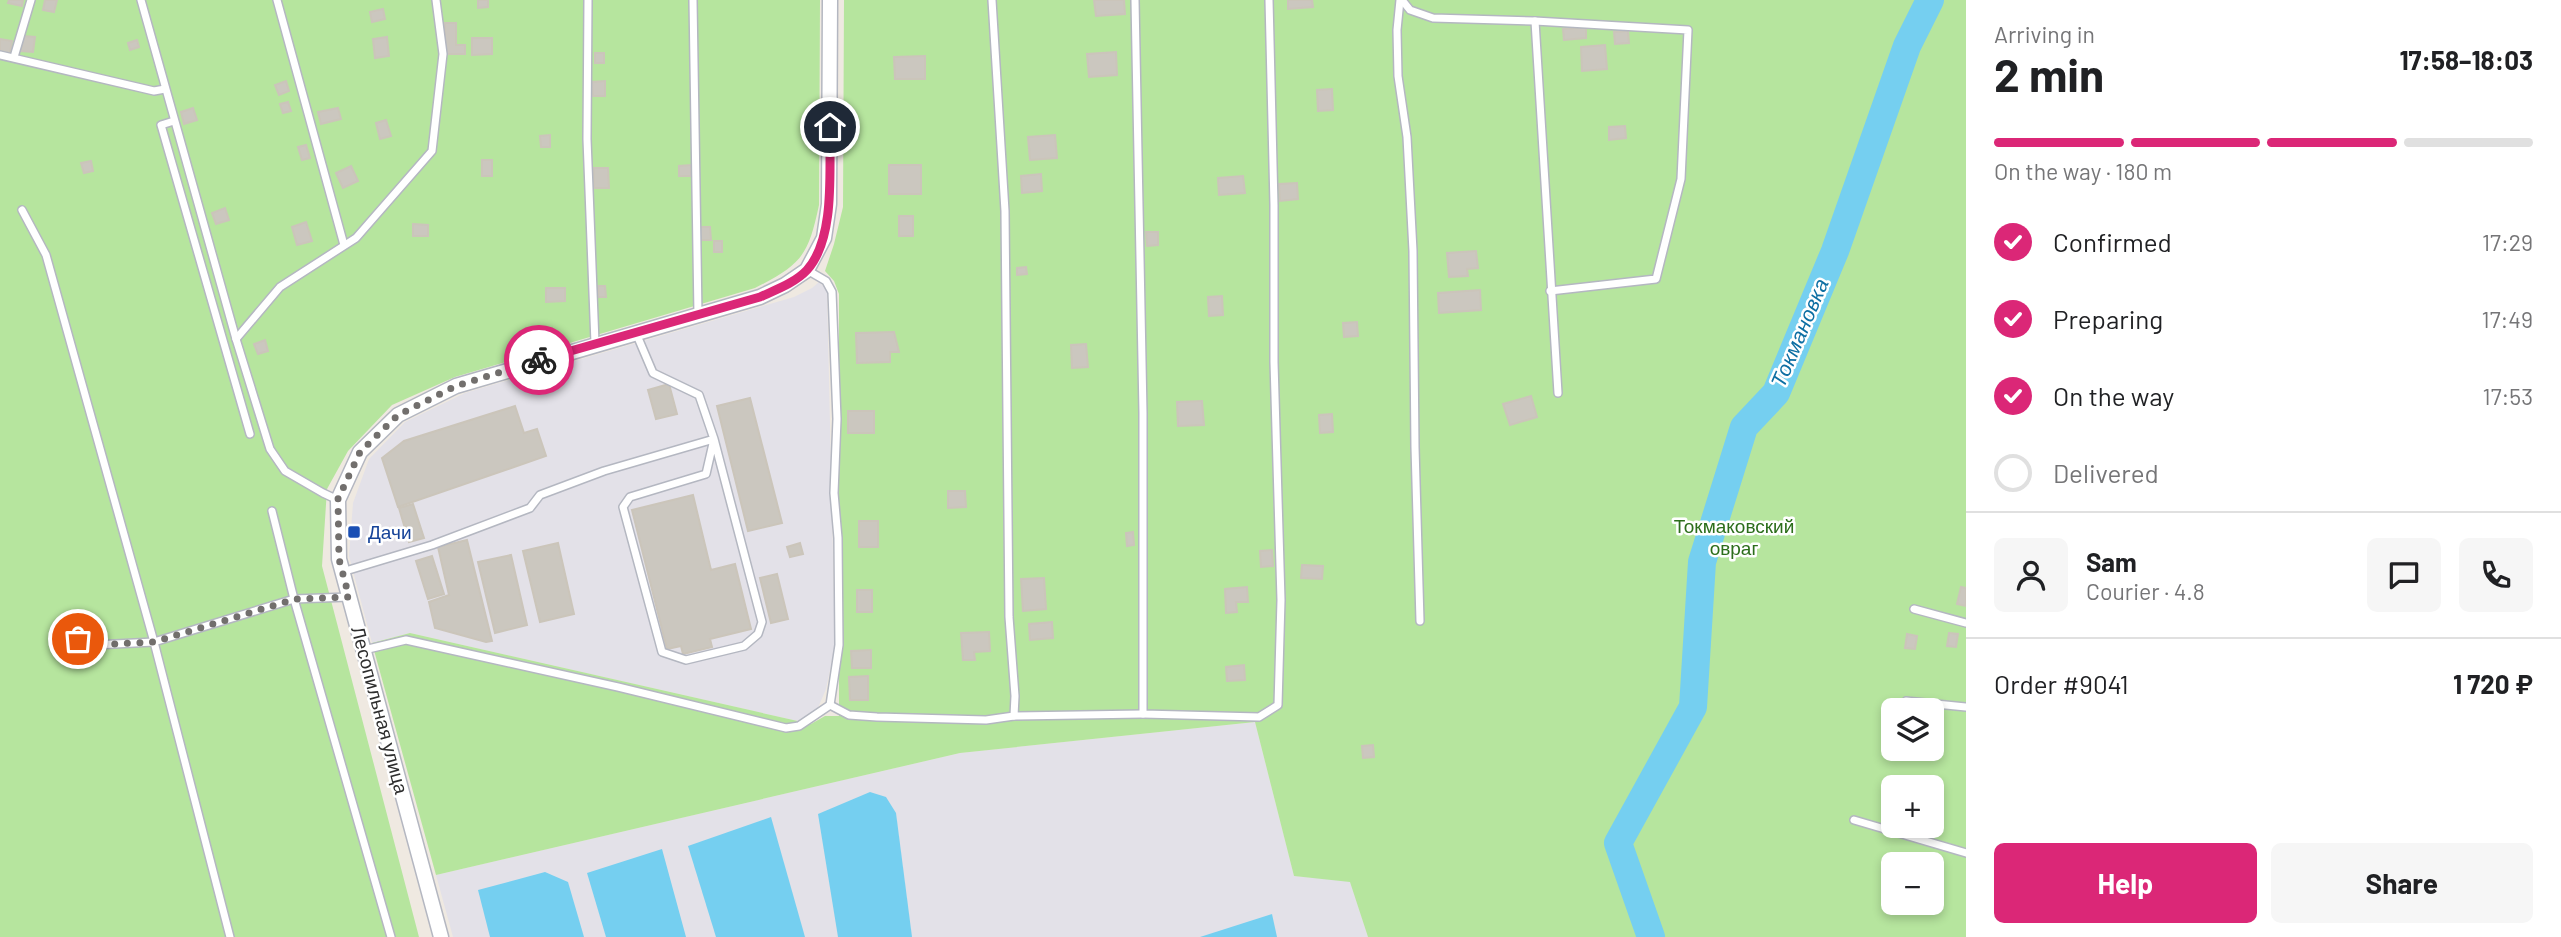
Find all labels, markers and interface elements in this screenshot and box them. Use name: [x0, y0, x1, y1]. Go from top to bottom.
text: Arriving in: [1994, 20, 2095, 48]
text: 17:58–18:03: [2399, 44, 2533, 75]
text: 2 min: [1994, 46, 2104, 101]
pin: [800, 97, 860, 157]
icon: home: [811, 108, 849, 146]
text: On the way · 180 m: [1994, 157, 2172, 185]
icon: check: [1994, 223, 2032, 261]
text: Confirmed: [2053, 226, 2172, 257]
text: 17:29: [2482, 228, 2533, 256]
water label: Токмановка: [1765, 274, 1833, 391]
icon: check: [1994, 300, 2032, 338]
text: Preparing: [2053, 303, 2163, 334]
text: 17:49: [2482, 305, 2533, 333]
courier: [504, 325, 574, 395]
icon: bike: [520, 341, 558, 379]
icon: check: [1994, 377, 2032, 415]
text: On the way: [2053, 380, 2174, 411]
text: 17:53: [2483, 382, 2533, 410]
text: Delivered: [2053, 457, 2159, 488]
park label: Токмаковский овраг: [1674, 514, 1794, 559]
place label: Дачи: [368, 520, 412, 543]
marker: Дачи: [346, 524, 362, 540]
button: person: [1994, 538, 2068, 612]
button: chat: [2367, 538, 2441, 612]
button: phone: [2459, 538, 2533, 612]
text: Sam: [2086, 546, 2137, 577]
text: Courier · 4.8: [2086, 577, 2205, 605]
pin: [48, 609, 108, 669]
icon: bag: [59, 620, 97, 658]
street label: Лесопильная улица: [347, 624, 414, 797]
text: Order #9041: [1994, 668, 2129, 699]
text: 1 720 ₽: [2453, 668, 2533, 699]
map controls: [1881, 698, 1944, 915]
button: layers: [1881, 698, 1944, 761]
button: +: [1881, 775, 1944, 838]
button: Help: [1994, 843, 2257, 923]
button: Share: [2271, 843, 2533, 923]
button: −: [1881, 852, 1944, 915]

